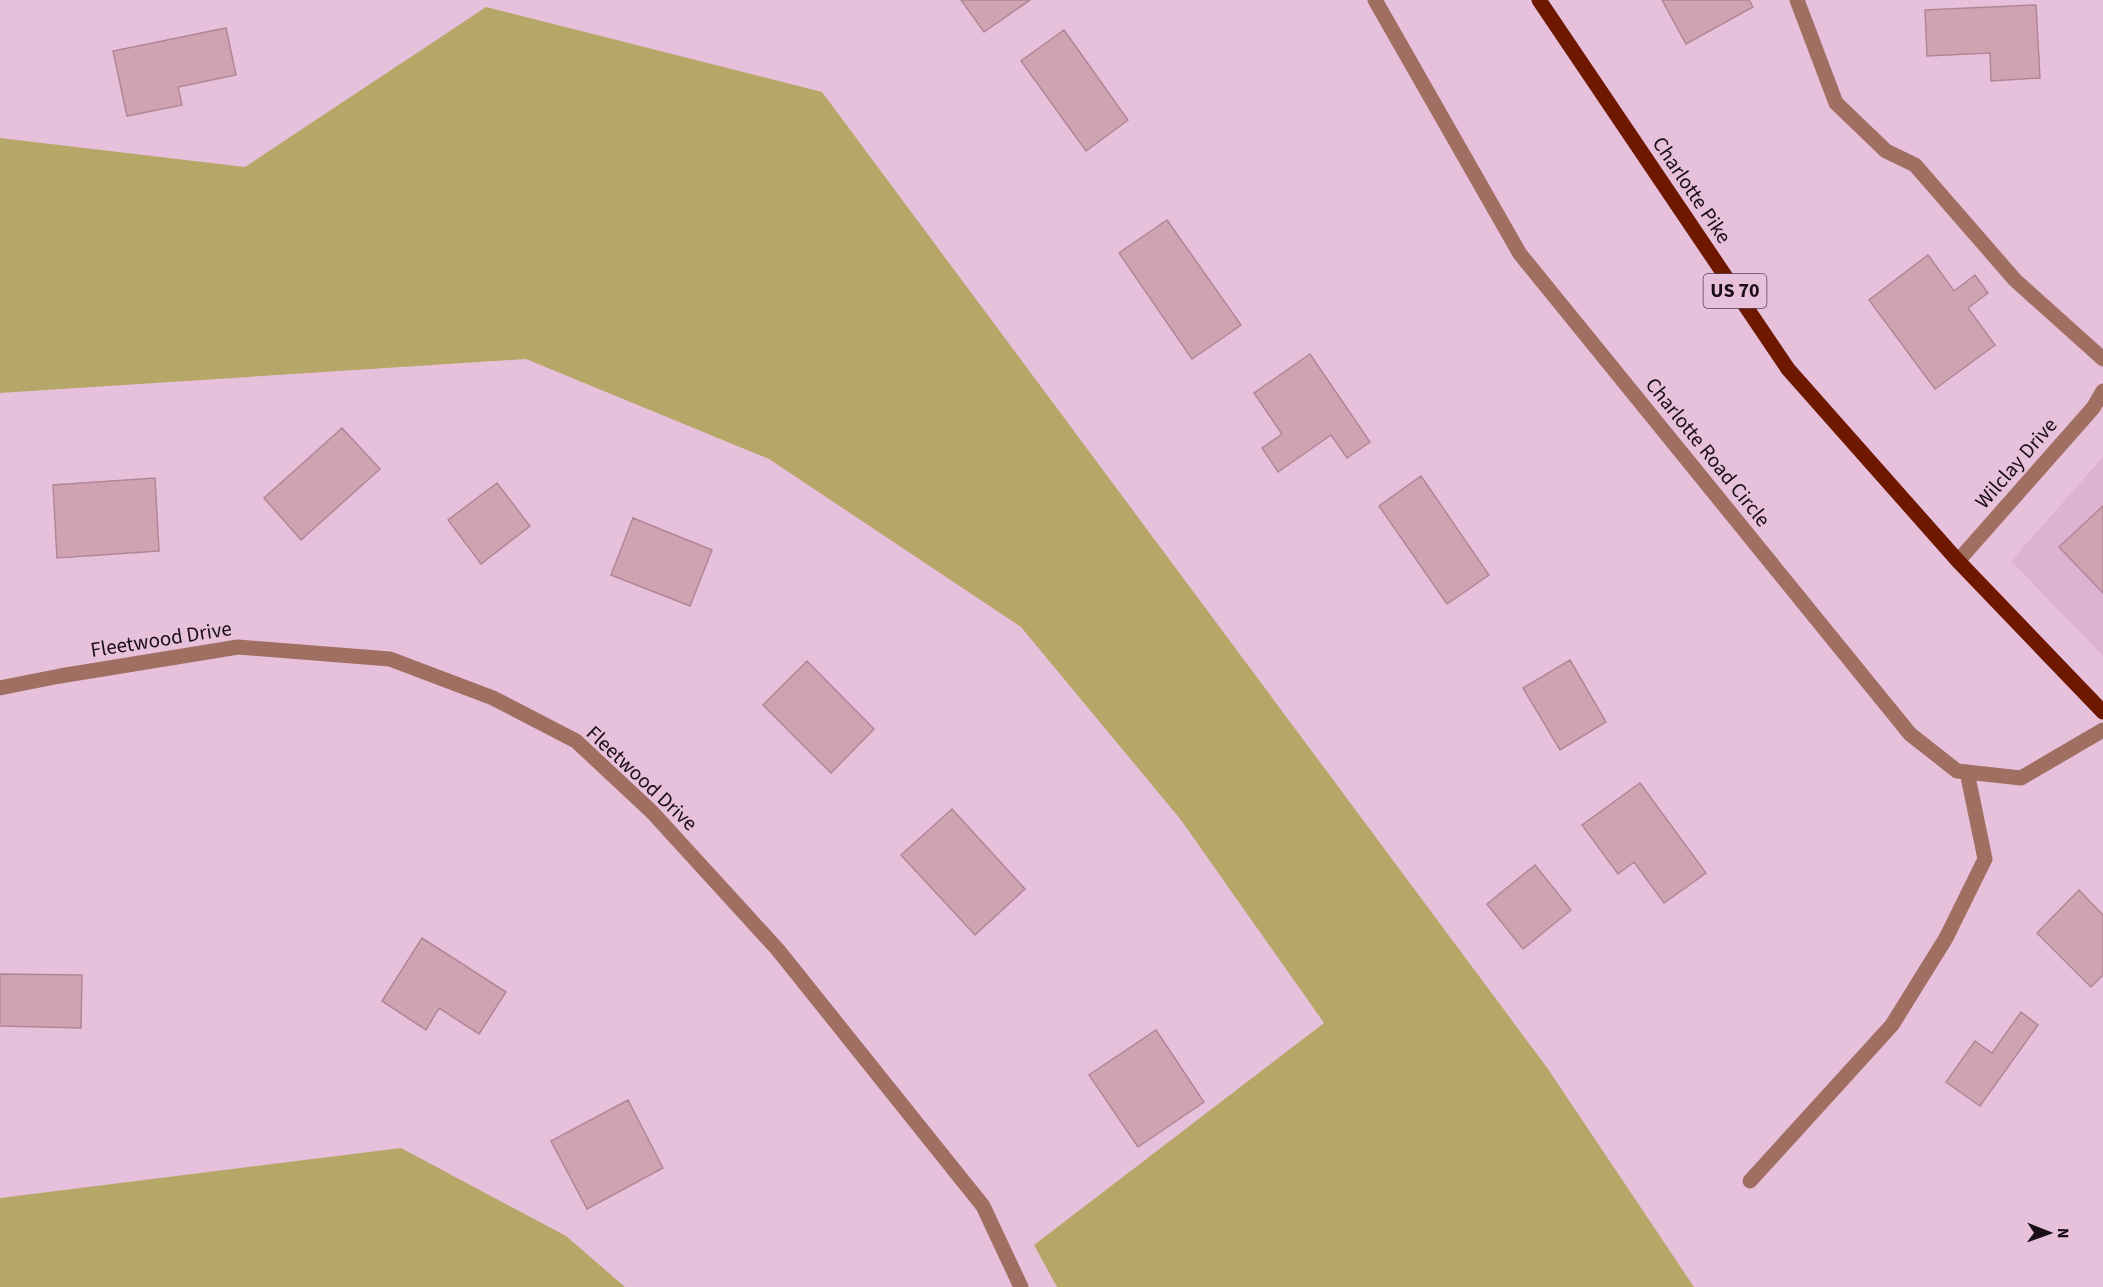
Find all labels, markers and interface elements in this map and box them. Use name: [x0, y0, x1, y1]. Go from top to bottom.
street label: Charlotte Pike: [1645, 131, 1739, 249]
road number: US 70: [1704, 274, 1766, 308]
street label: Charlotte Road Circle: [1638, 371, 1778, 533]
street label: Wilclay Drive: [1968, 411, 2064, 515]
street label: Fleetwood Drive: [88, 613, 234, 665]
street label: Fleetwood Drive: [580, 718, 704, 838]
north arrow: [2019, 1203, 2079, 1263]
text: N: [2052, 1228, 2074, 1239]

